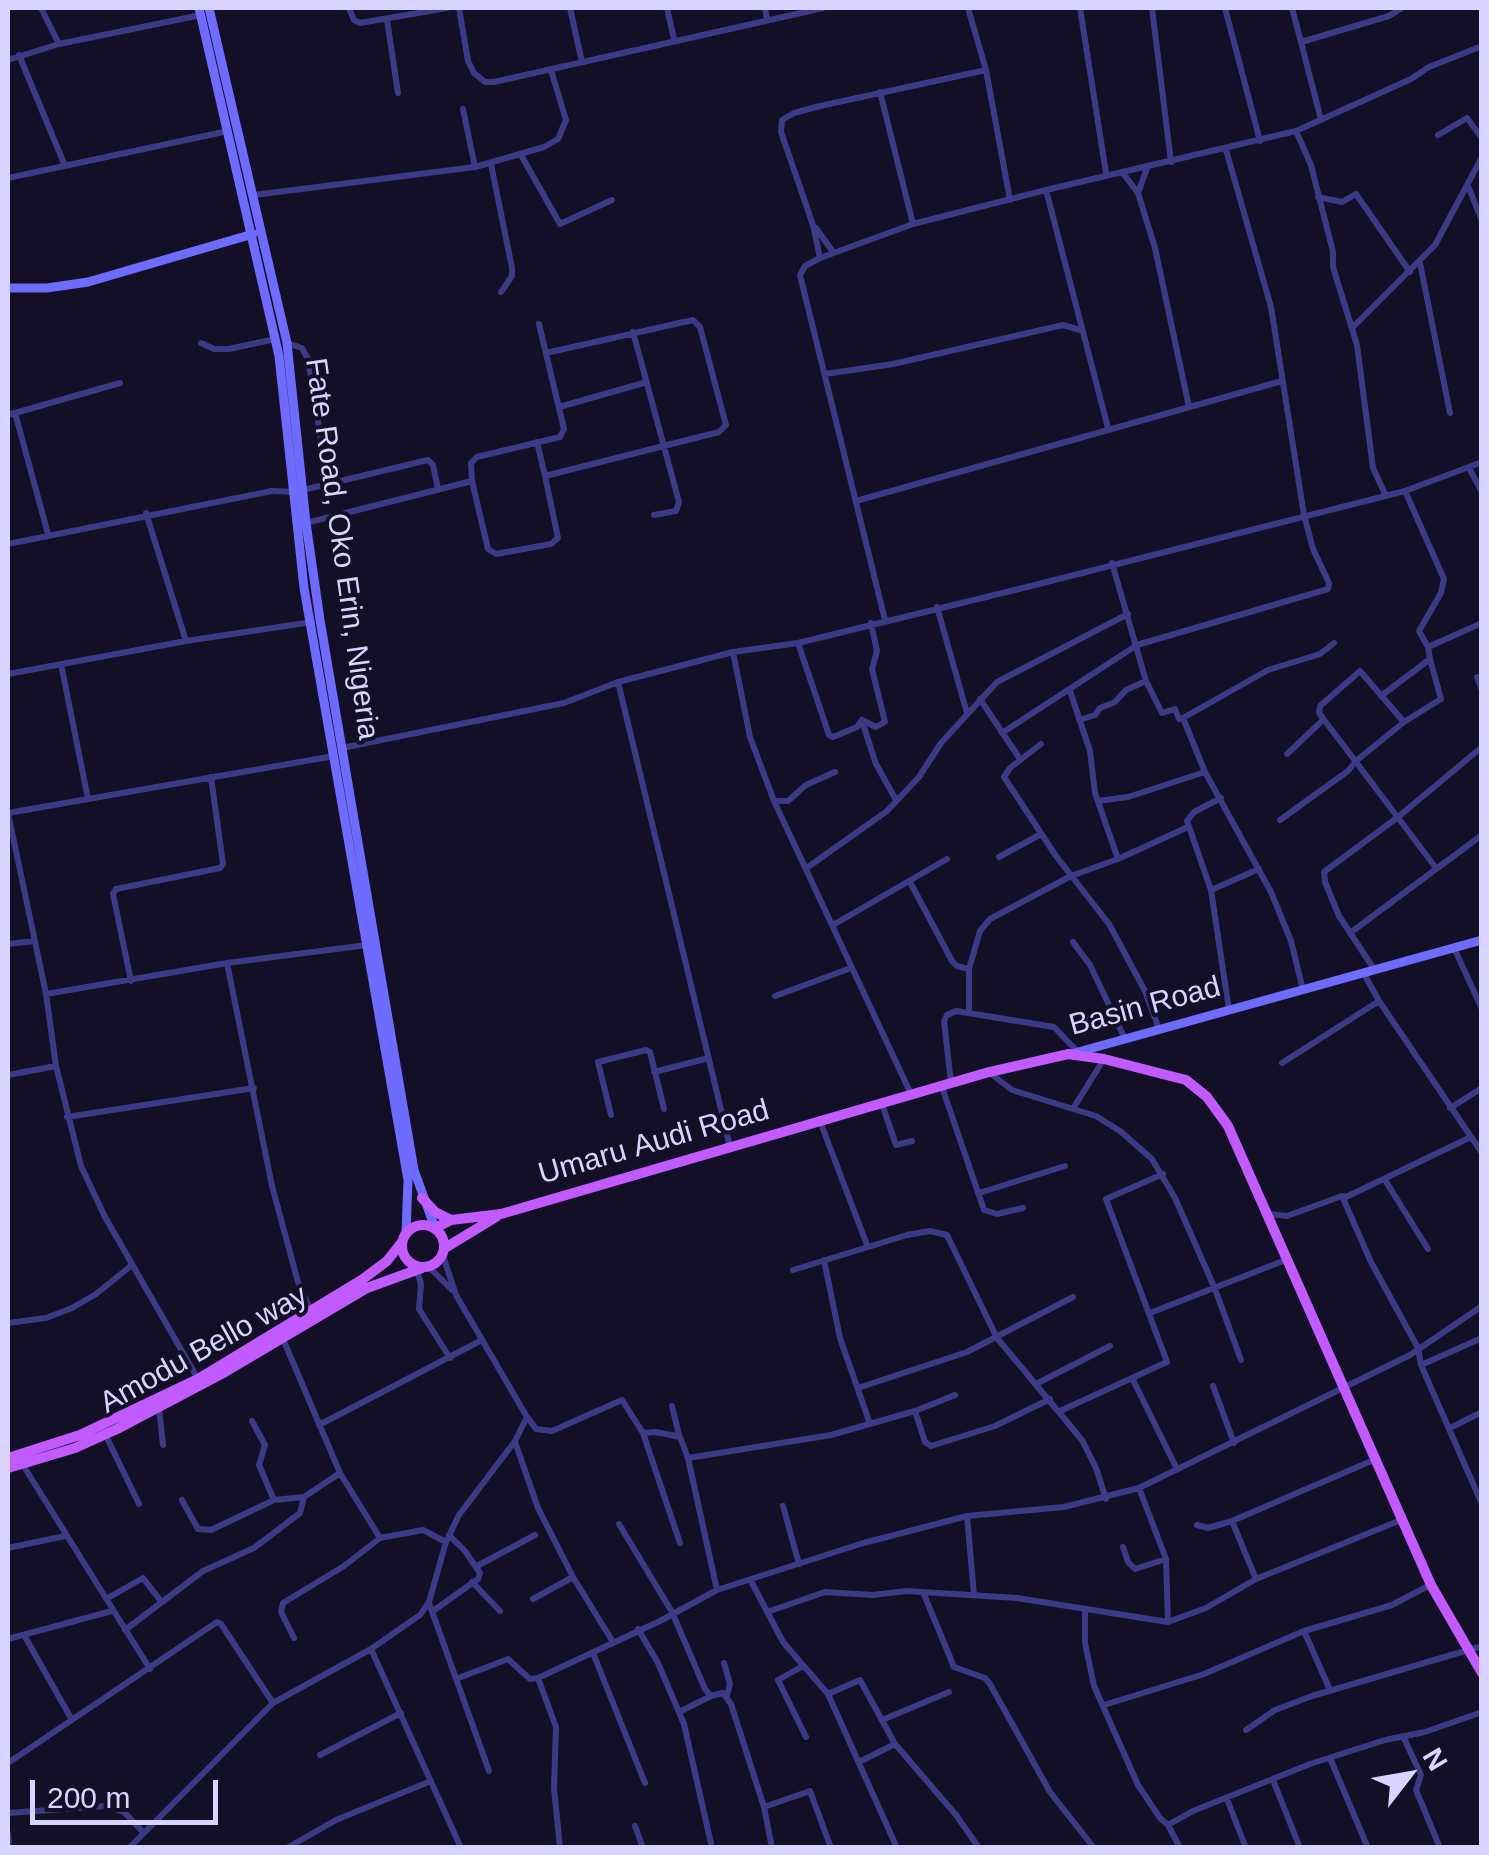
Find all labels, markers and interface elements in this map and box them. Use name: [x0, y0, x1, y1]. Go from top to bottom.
street label: Fate Road, Oko Erin, Nigeria: [296, 356, 386, 742]
street label: Basin Road: [1065, 970, 1225, 1044]
street label: Umaru Audi Road: [534, 1093, 774, 1193]
street label: Amodu Bello way: [94, 1278, 314, 1422]
north arrow: [1359, 1725, 1459, 1825]
text: N: [1417, 1743, 1454, 1776]
scale bar: [35, 1760, 222, 1822]
text: 200 m: [47, 1781, 130, 1814]

